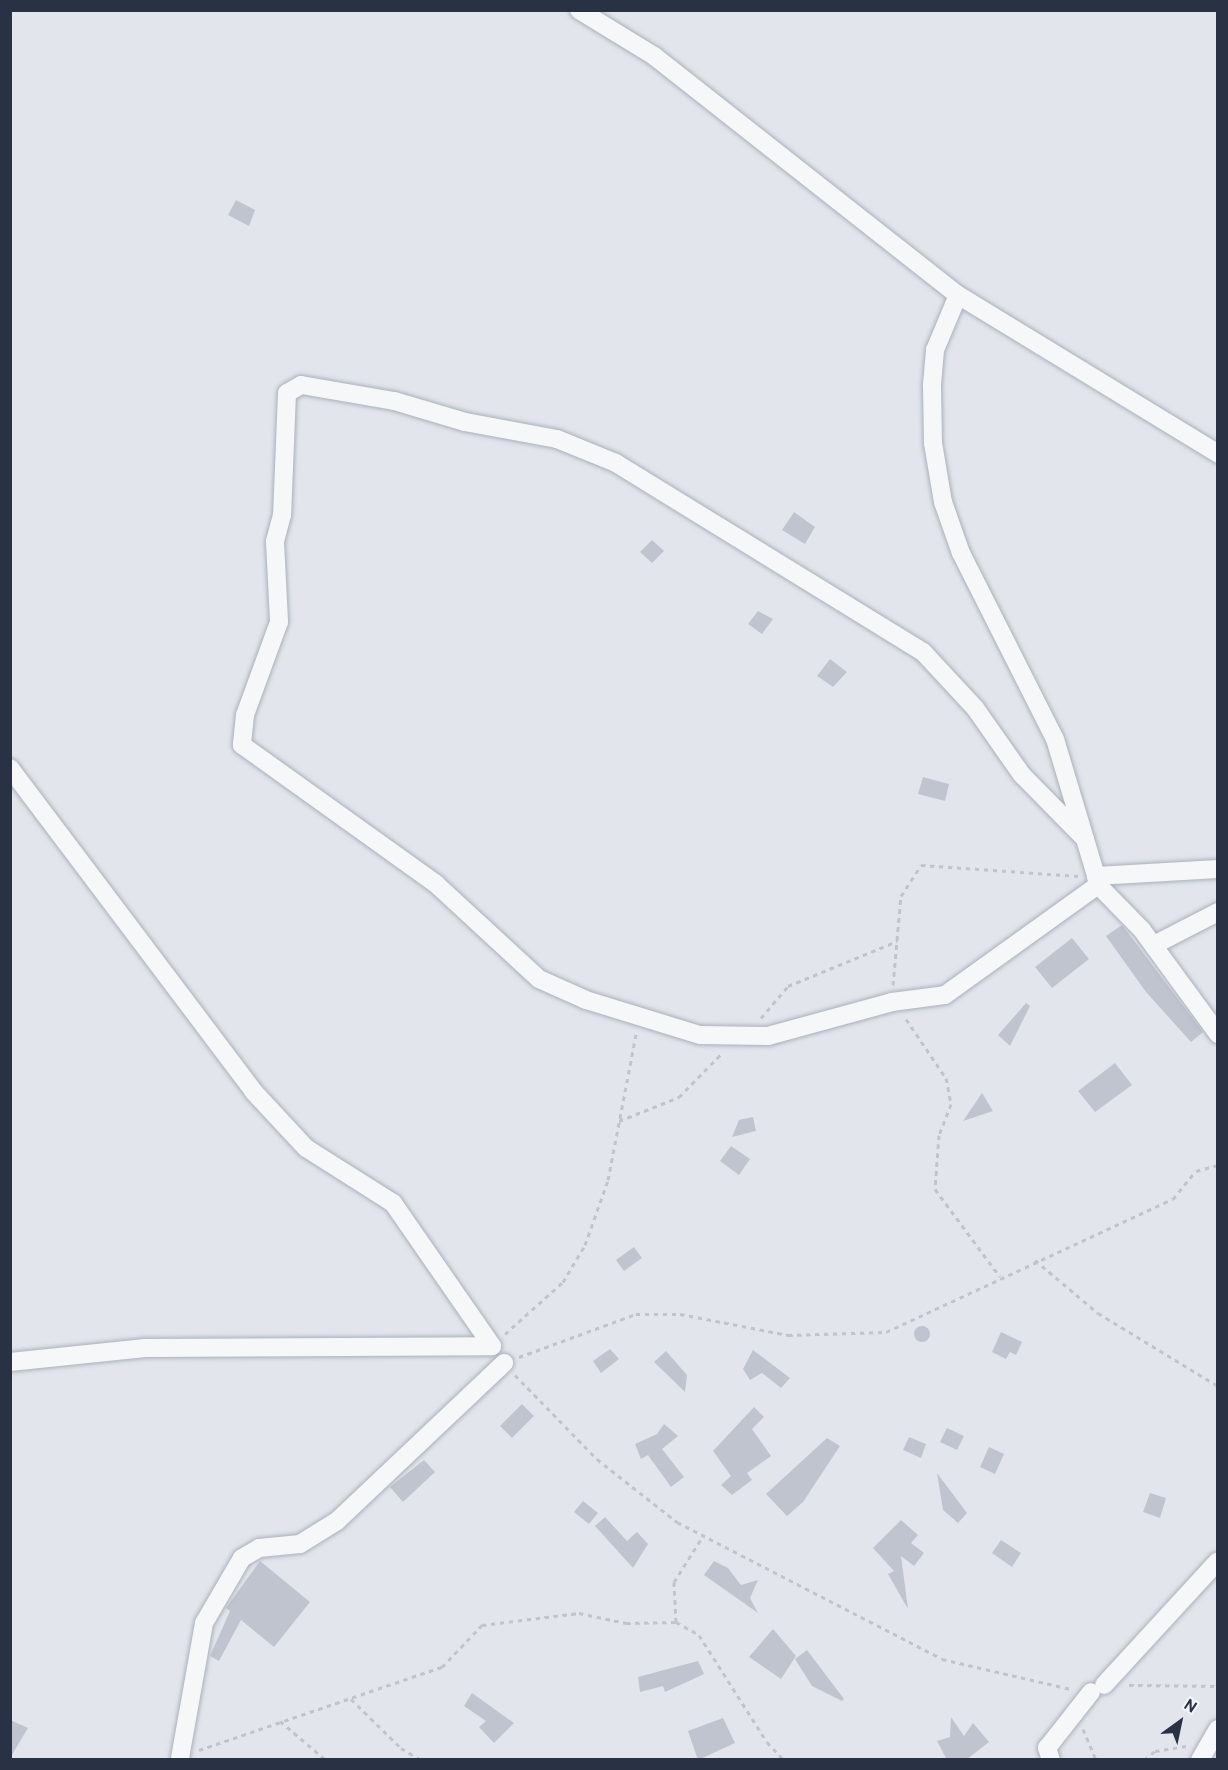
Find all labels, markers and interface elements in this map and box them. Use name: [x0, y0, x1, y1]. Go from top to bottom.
north arrow: [1150, 1692, 1210, 1752]
text: N: [1180, 1695, 1200, 1718]

